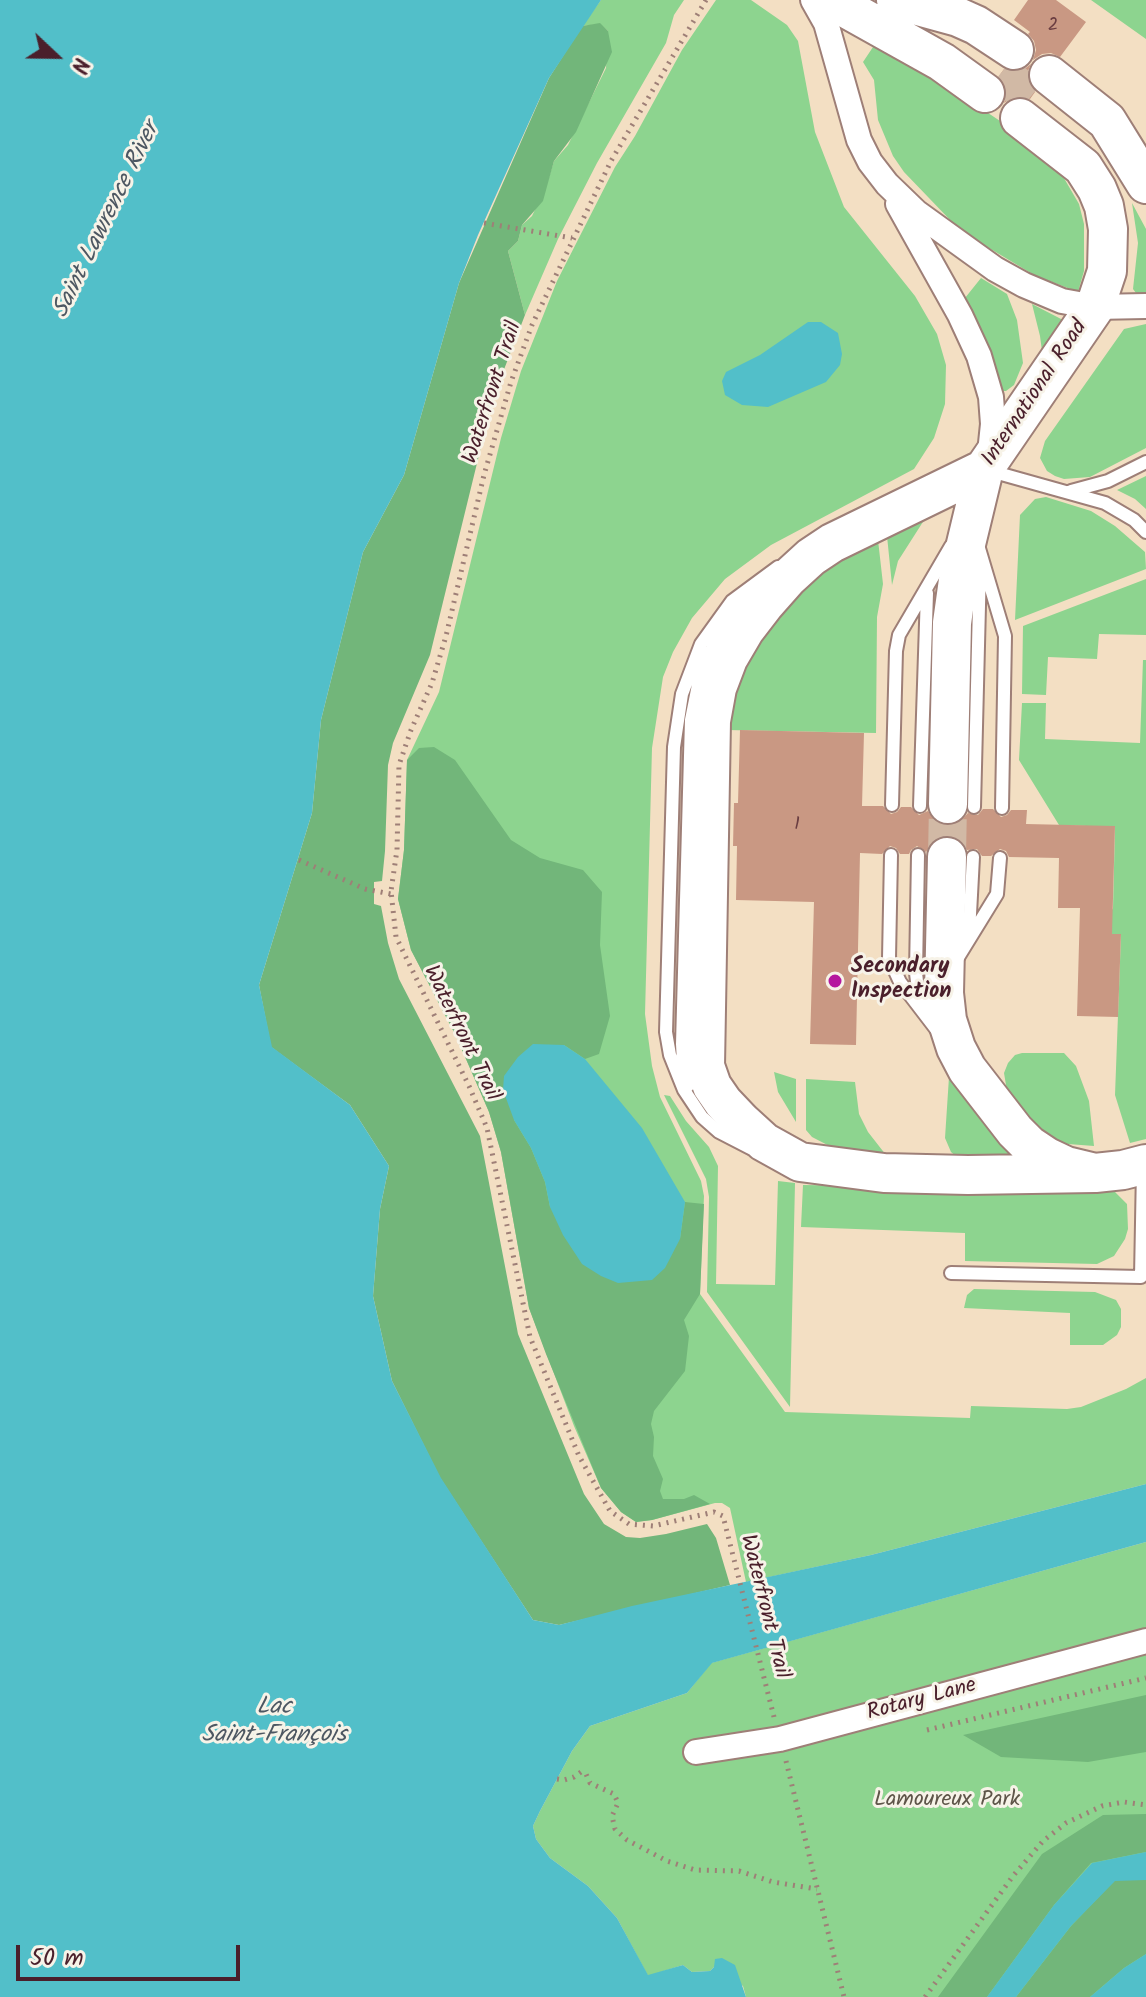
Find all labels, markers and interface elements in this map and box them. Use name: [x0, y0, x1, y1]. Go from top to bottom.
north arrow: [16, 16, 96, 96]
house number: 2: [1048, 16, 1058, 38]
text: N: [60, 52, 98, 78]
water label: Saint Lawrence River: [48, 119, 168, 323]
street label: International Road: [977, 316, 1095, 472]
street label: Waterfront Trail: [459, 319, 529, 467]
house number: 1: [794, 815, 800, 837]
place label: Secondary Inspection: [851, 955, 951, 1006]
street label: Waterfront Trail: [416, 962, 504, 1106]
marker: Secondary Inspection: [826, 972, 844, 990]
street label: Waterfront Trail: [732, 1532, 794, 1682]
street label: Rotary Lane: [864, 1674, 980, 1728]
water label: Lac Saint-François: [202, 1695, 346, 1751]
park label: Lamoureux Park: [874, 1788, 1020, 1814]
scale bar: [20, 1929, 244, 1979]
text: 50 m: [30, 1939, 84, 1978]

